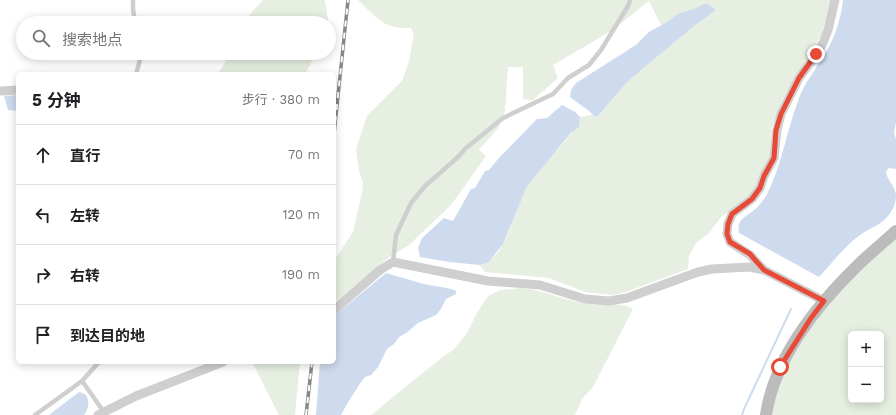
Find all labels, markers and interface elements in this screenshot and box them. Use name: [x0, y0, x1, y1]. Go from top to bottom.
search box: [16, 16, 336, 60]
icon: search: [30, 27, 52, 49]
text: 搜索地点: [62, 31, 122, 49]
route end: [807, 45, 825, 63]
text: 5 分钟: [32, 90, 81, 110]
text: 步行 · 380 m: [242, 92, 320, 107]
icon: ahead: [32, 144, 54, 166]
text: 直行: [70, 147, 100, 165]
text: 70 m: [288, 147, 320, 162]
icon: left: [32, 204, 54, 226]
text: 左转: [70, 207, 100, 225]
text: 120 m: [282, 207, 320, 222]
icon: right: [32, 264, 54, 286]
text: 右转: [70, 267, 100, 285]
text: 190 m: [282, 267, 320, 282]
icon: arrive: [32, 324, 54, 346]
text: 到达目的地: [70, 327, 145, 345]
map controls: [848, 331, 884, 403]
button: +: [848, 331, 884, 367]
route start: [771, 358, 789, 376]
button: −: [848, 367, 884, 403]

